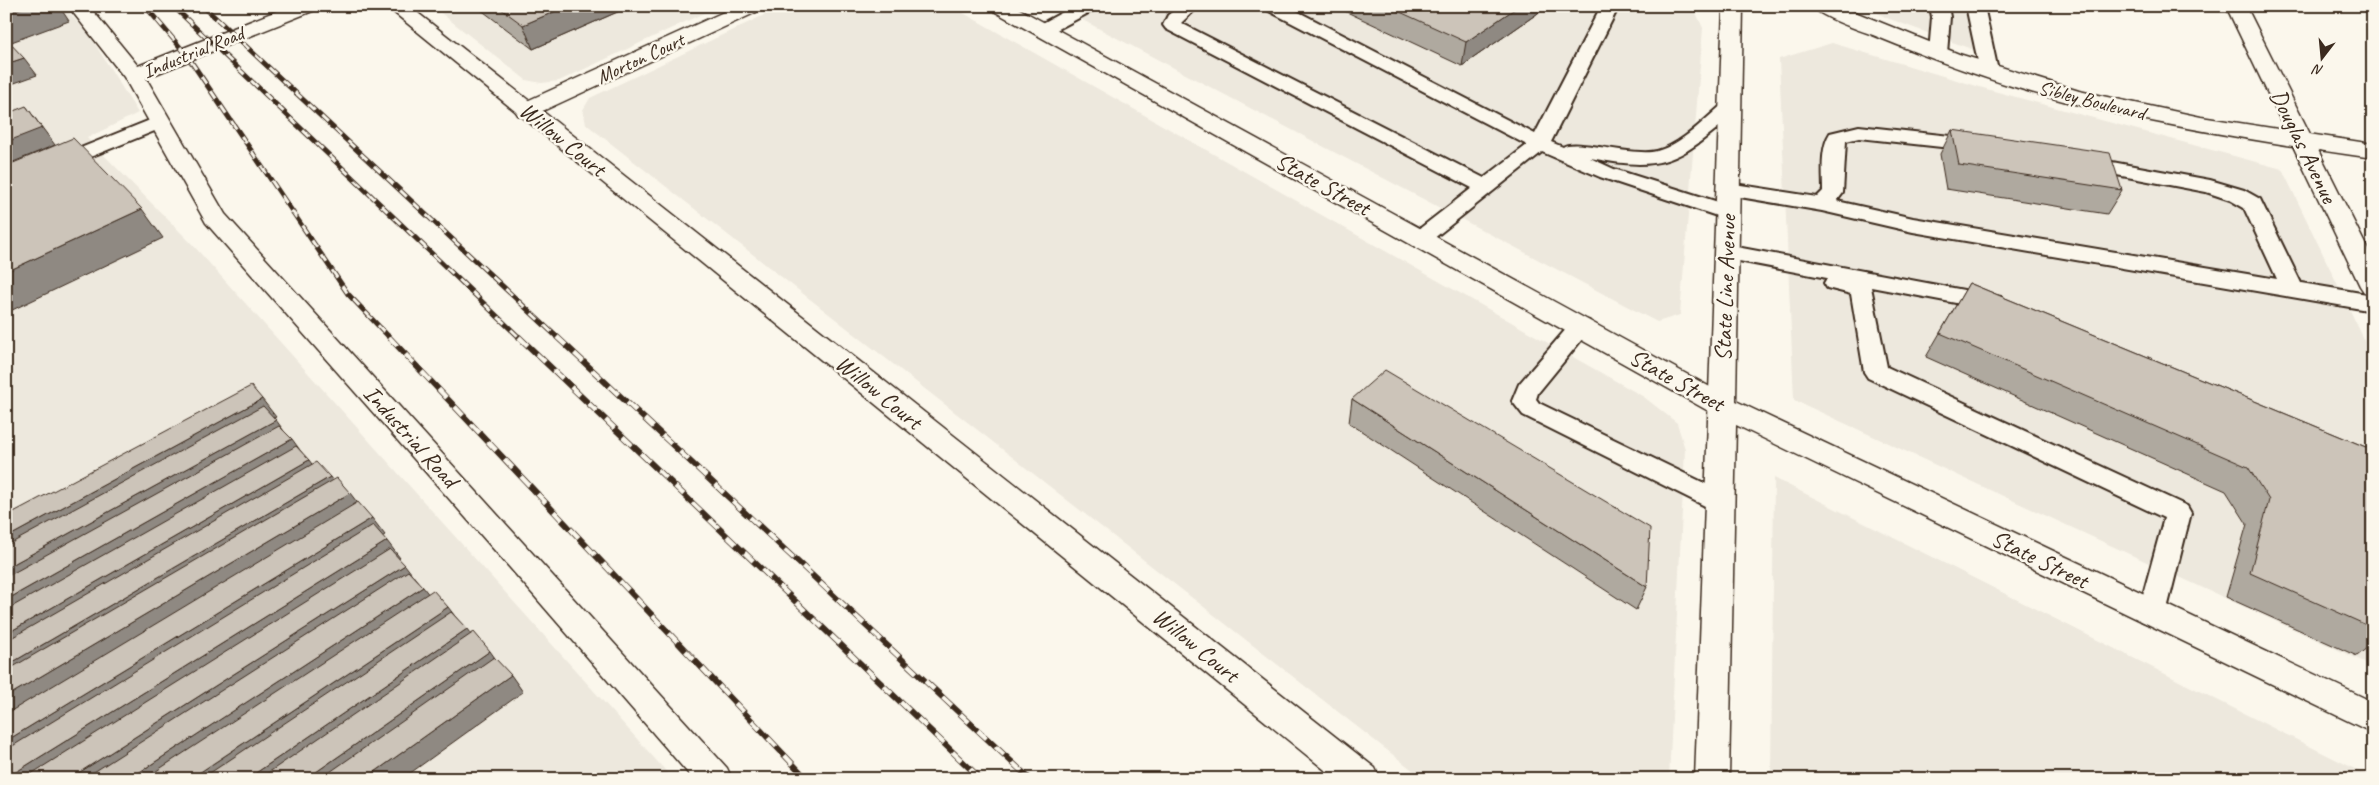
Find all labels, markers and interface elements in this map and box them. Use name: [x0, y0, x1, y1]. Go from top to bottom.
street label: Industrial Road: [139, 20, 250, 84]
street label: Morton Court: [592, 26, 690, 90]
north arrow: [2296, 32, 2346, 82]
text: N: [2310, 60, 2325, 79]
street label: Sibley Boulevard: [2036, 75, 2151, 127]
street label: Douglas Avenue: [2264, 84, 2345, 210]
street label: Willow Court: [514, 95, 614, 184]
street label: State Street: [1270, 146, 1378, 223]
street label: State Line Avenue: [1707, 212, 1743, 362]
street label: State Street: [1624, 342, 1732, 419]
street label: Willow Court: [830, 348, 930, 437]
street label: Industrial Road: [357, 379, 467, 496]
street label: State Street: [1987, 523, 2095, 596]
street label: Willow Court: [1147, 601, 1247, 690]

